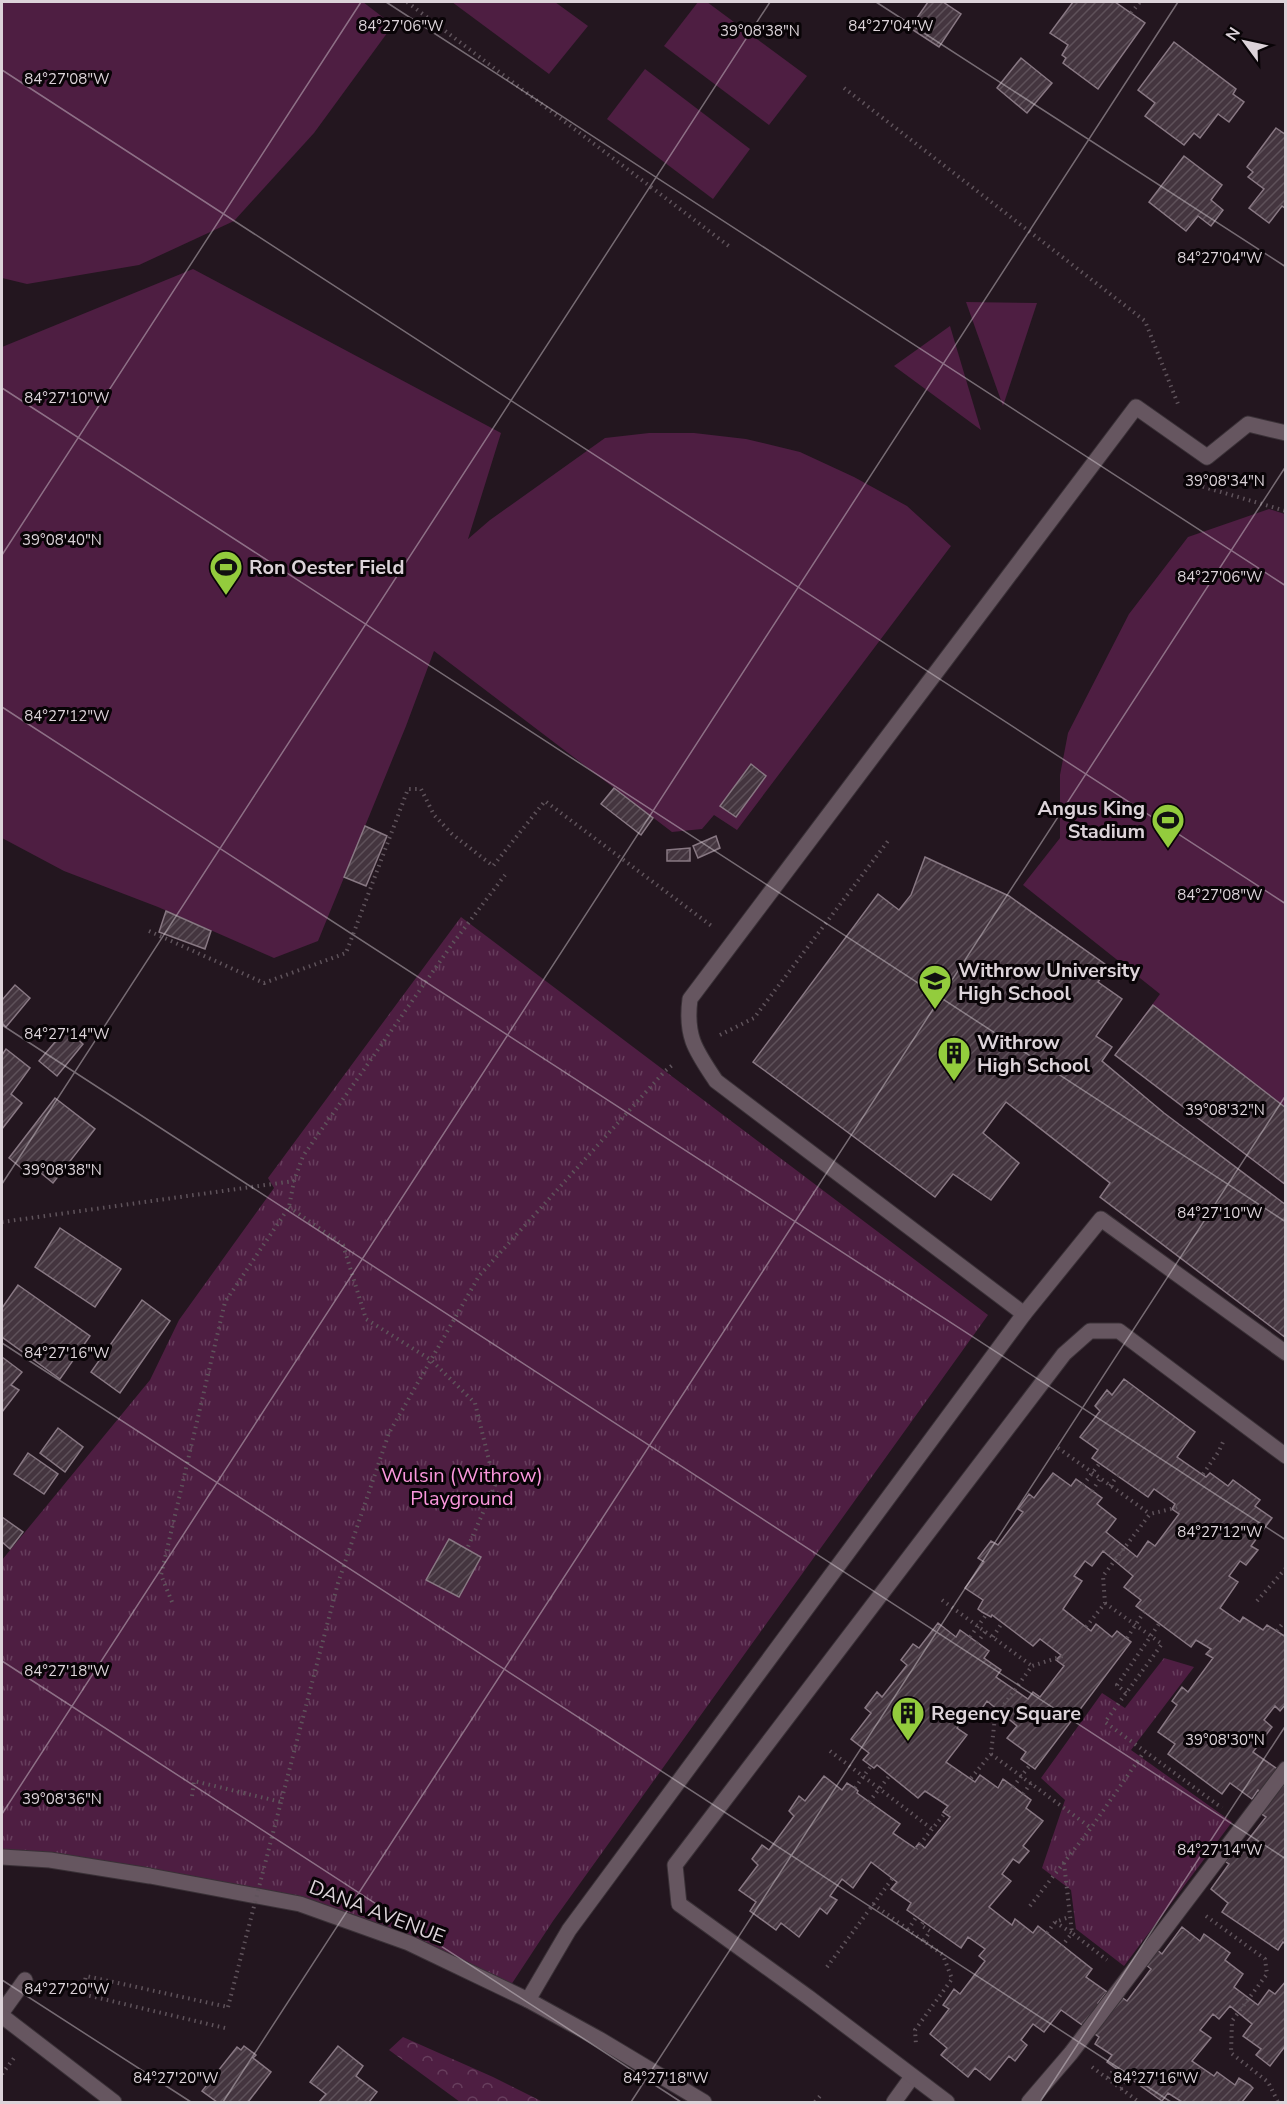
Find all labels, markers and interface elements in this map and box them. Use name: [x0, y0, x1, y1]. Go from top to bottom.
north arrow: [1215, 12, 1275, 72]
text: 84°27'06"W: [358, 16, 444, 36]
text: 84°27'04"W: [848, 16, 934, 36]
text: 39°08'38"N: [720, 21, 800, 41]
text: N: [1221, 23, 1246, 45]
text: 84°27'08"W: [24, 69, 110, 89]
text: 84°27'04"W: [1177, 248, 1263, 268]
text: 84°27'10"W: [24, 388, 110, 408]
text: 39°08'34"N: [1185, 471, 1265, 491]
text: 39°08'40"N: [22, 530, 102, 550]
sports icon: Ron Oester Field: [208, 549, 244, 596]
place label: Ron Oester Field: [249, 554, 404, 581]
text: 84°27'06"W: [1177, 567, 1263, 587]
text: 84°27'12"W: [24, 706, 110, 726]
place label: Angus King Stadium: [1037, 795, 1145, 845]
sports icon: Angus King Stadium: [1150, 802, 1186, 849]
text: 84°27'08"W: [1177, 885, 1263, 905]
place label: Withrow University High School: [958, 957, 1140, 1007]
school or university icon: Withrow University High School: [917, 963, 953, 1010]
text: 84°27'14"W: [24, 1024, 110, 1044]
place label: Withrow High School: [977, 1029, 1091, 1079]
building icon: Withrow High School: [936, 1035, 972, 1082]
text: 39°08'32"N: [1185, 1100, 1265, 1120]
text: 39°08'38"N: [22, 1160, 102, 1180]
text: 84°27'10"W: [1177, 1203, 1263, 1223]
text: 84°27'16"W: [24, 1343, 110, 1363]
park label: Wulsin (Withrow) Playground: [381, 1462, 543, 1512]
text: 84°27'12"W: [1177, 1522, 1263, 1542]
text: 84°27'18"W: [24, 1661, 110, 1681]
building icon: Regency Square: [890, 1695, 926, 1742]
place label: Regency Square: [931, 1700, 1081, 1727]
text: 39°08'30"N: [1185, 1730, 1265, 1750]
text: 39°08'36"N: [22, 1789, 102, 1809]
text: 84°27'14"W: [1177, 1840, 1263, 1860]
street label: DANA AVENUE: [305, 1874, 449, 1950]
text: 84°27'20"W: [24, 1979, 110, 1999]
text: 84°27'20"W: [133, 2068, 219, 2088]
text: 84°27'18"W: [623, 2068, 709, 2088]
text: 84°27'16"W: [1113, 2068, 1199, 2088]

